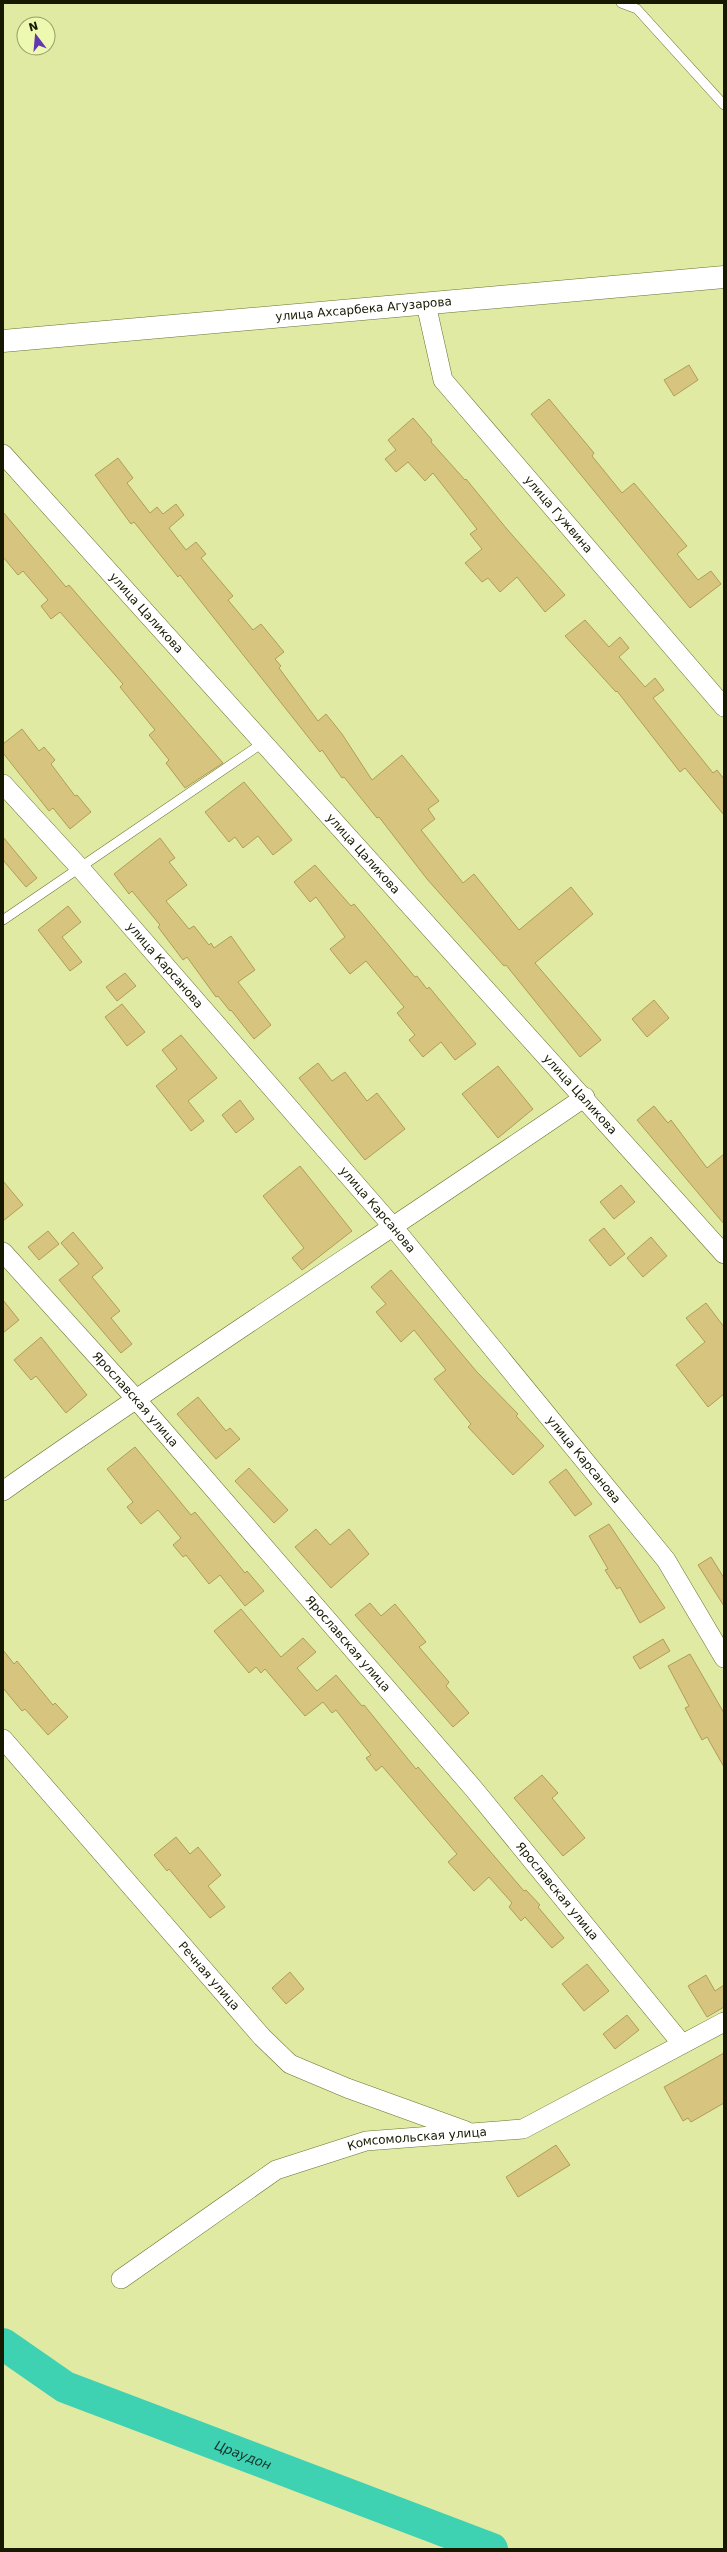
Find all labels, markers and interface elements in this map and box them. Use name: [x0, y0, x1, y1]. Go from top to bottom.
north arrow: [16, 16, 56, 56]
text: N: [27, 19, 40, 34]
street label: улица Ахсарбека Агузарова: [275, 294, 452, 324]
street label: улица Гужвина: [521, 473, 595, 556]
street label: улица Цаликова: [107, 570, 186, 656]
street label: улица Цаликова: [323, 811, 403, 897]
street label: улица Карсанова: [124, 919, 206, 1011]
street label: улица Цаликова: [540, 1051, 620, 1137]
street label: улица Карсанова: [337, 1164, 418, 1256]
street label: Ярославская улица: [90, 1349, 181, 1450]
street label: улица Карсанова: [544, 1413, 624, 1506]
street label: Ярославская улица: [303, 1593, 393, 1695]
street label: Ярославская улица: [513, 1839, 601, 1943]
street label: Речная улица: [175, 1939, 243, 2013]
street label: Комсомольская улица: [346, 2125, 487, 2154]
water label: Цраудон: [213, 2437, 274, 2472]

